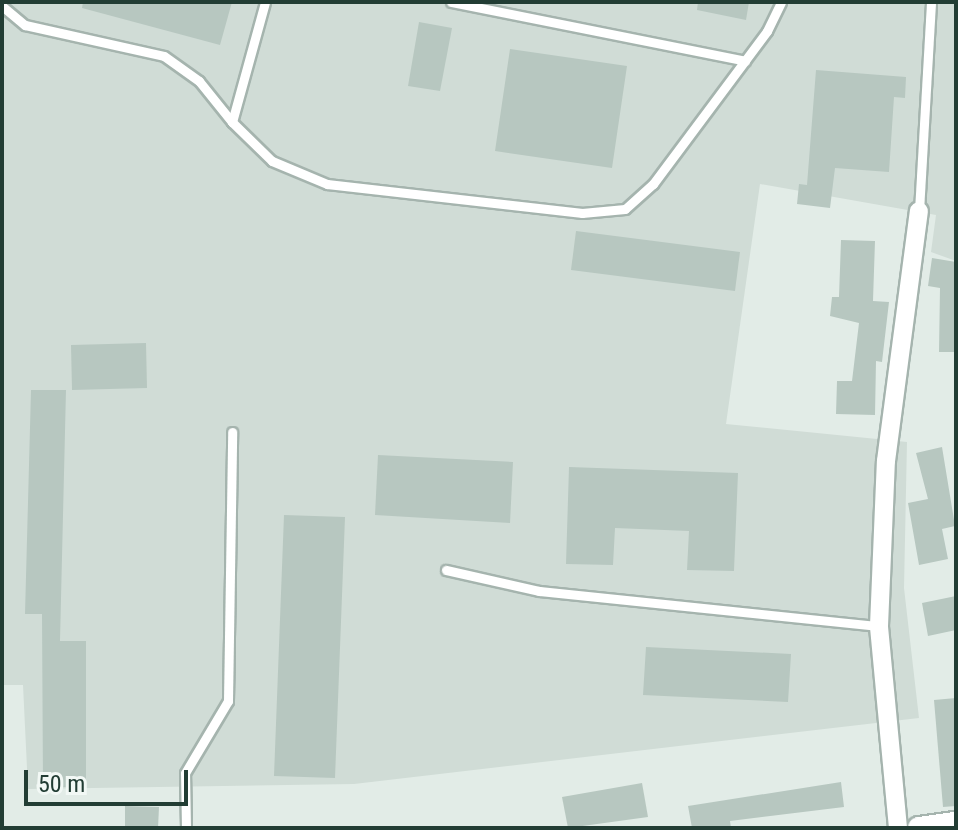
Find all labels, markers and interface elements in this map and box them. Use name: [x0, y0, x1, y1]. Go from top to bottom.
scale bar: [28, 754, 192, 804]
text: 50 m: [38, 770, 85, 798]

